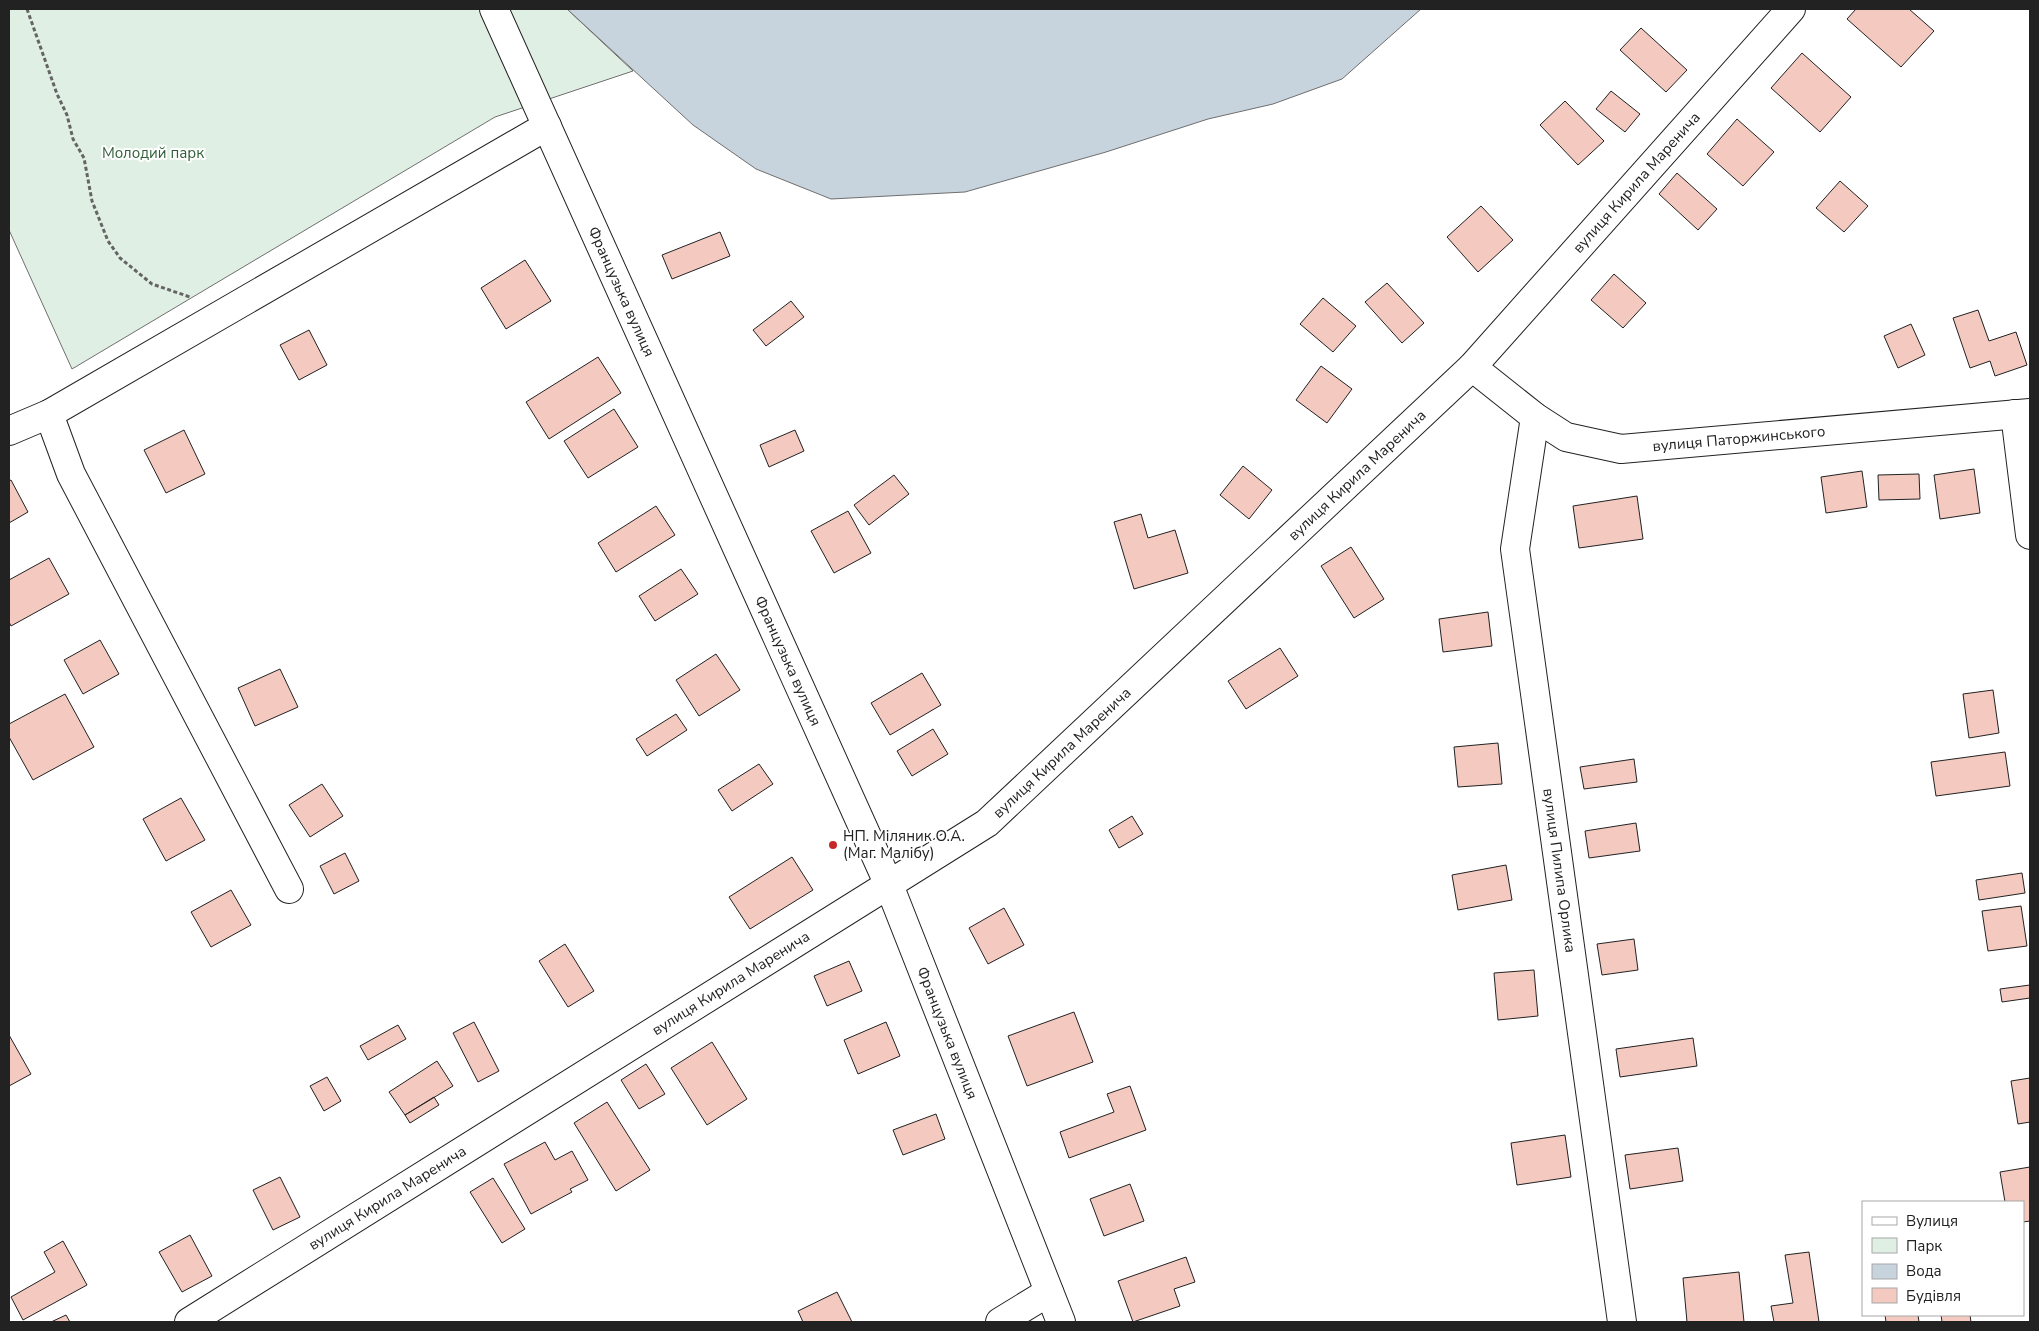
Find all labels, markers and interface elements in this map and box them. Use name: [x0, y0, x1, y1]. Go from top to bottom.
street label: вулиця Кирила Маренича: [1568, 108, 1705, 257]
park label: Молодий парк: [102, 143, 204, 163]
street label: Французька вулиця: [583, 223, 659, 360]
street label: вулиця Кирила Маренича: [1284, 405, 1430, 545]
street label: вулиця Паторжинського: [1652, 421, 1826, 456]
street label: Французька вулиця: [750, 593, 826, 729]
street label: вулиця Кирила Маренича: [989, 683, 1135, 822]
street label: вулиця Пилипа Орлика: [1538, 787, 1581, 954]
place label: НП. Міляник О.А. (Маг. Малібу): [843, 826, 965, 863]
marker: НП. Міляник О.А. (Маг. Малібу): [827, 839, 839, 851]
street label: вулиця Кирила Маренича: [648, 926, 813, 1040]
street label: Французька вулиця: [912, 964, 982, 1102]
street label: вулиця Кирила Маренича: [305, 1141, 470, 1255]
legend: [1862, 1201, 2024, 1316]
text: Вулиця: [1906, 1211, 1958, 1231]
text: Парк: [1906, 1236, 1942, 1256]
text: Вода: [1906, 1261, 1942, 1281]
text: Будівля: [1906, 1286, 1961, 1306]

